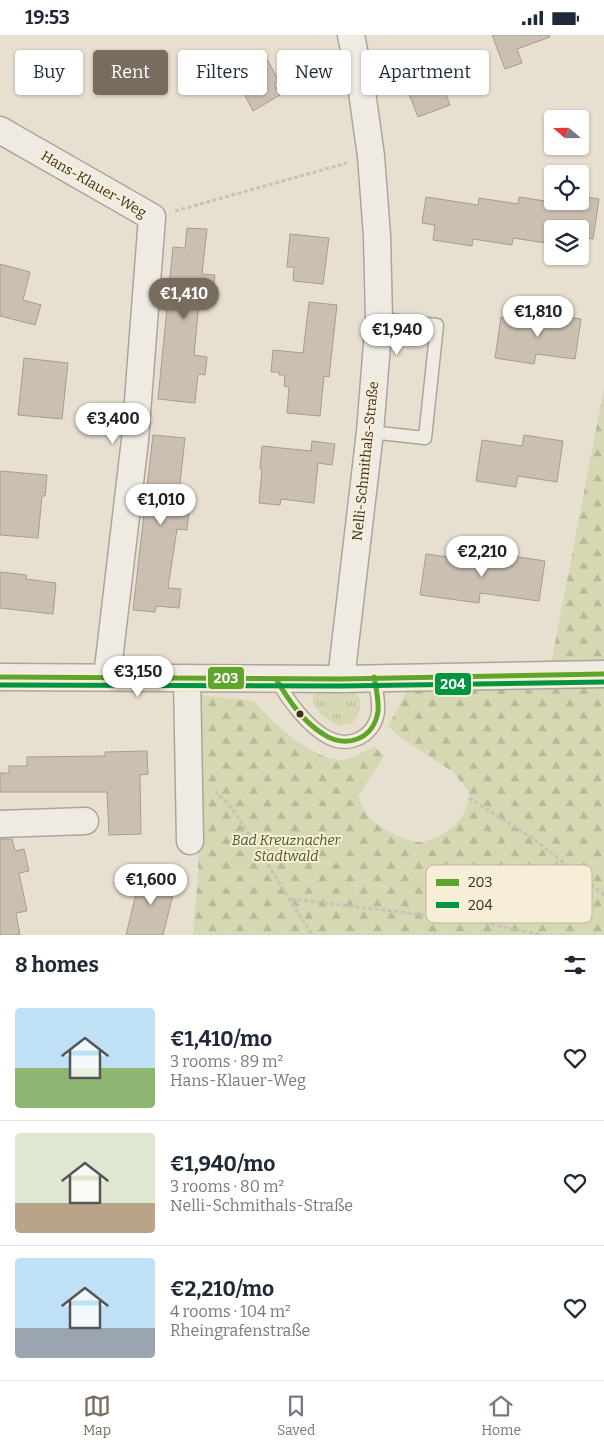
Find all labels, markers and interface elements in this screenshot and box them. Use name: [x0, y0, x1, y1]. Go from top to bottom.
text: 19:53: [25, 6, 70, 29]
chip: Buy: [15, 50, 83, 95]
chip: Rent: [93, 50, 168, 95]
chip: Filters: [178, 50, 267, 95]
chip: New: [277, 50, 351, 95]
chip: Apartment: [361, 50, 489, 95]
north arrow: [544, 110, 589, 155]
map controls: [544, 110, 589, 265]
street label: Hans-Klauer-Weg: [38, 147, 150, 222]
button: locate: [544, 165, 589, 210]
button: layers: [544, 220, 589, 265]
pin: €1,410: [143, 277, 225, 320]
text: €1,410: [160, 284, 208, 303]
pin: €1,810: [497, 295, 579, 338]
text: €1,810: [514, 302, 562, 321]
pin: €1,940: [356, 313, 438, 356]
text: €1,940: [371, 320, 423, 339]
street label: Nelli-Schmithals-Straße: [349, 380, 382, 542]
pin: €3,400: [72, 403, 154, 445]
text: €3,400: [86, 409, 140, 428]
pin: €1,010: [120, 483, 202, 526]
text: €1,010: [137, 490, 185, 509]
pin: €2,210: [441, 535, 523, 578]
text: €2,210: [457, 542, 507, 561]
pin: €3,150: [97, 655, 179, 698]
text: €3,150: [113, 662, 163, 681]
line badge: 203: [207, 666, 245, 690]
text: 203: [214, 670, 238, 687]
line badge: 204: [434, 672, 472, 696]
text: 204: [440, 676, 466, 693]
unlabelled marker: [295, 709, 305, 719]
park label: Bad Kreuznacher Stadtwald: [232, 832, 342, 865]
pin: €1,600: [110, 863, 192, 906]
legend: [426, 865, 592, 923]
text: €1,600: [125, 870, 177, 889]
text: 203: [468, 874, 493, 891]
text: 204: [468, 897, 493, 914]
icon: filters: [561, 951, 589, 979]
text: 8 homes: [15, 952, 99, 978]
text: €1,410/mo: [170, 1026, 272, 1052]
icon: home: [55, 1028, 115, 1088]
icon: heart: [561, 1044, 589, 1072]
text: 3 rooms · 89 m²: [170, 1052, 283, 1071]
text: Hans-Klauer-Weg: [170, 1071, 306, 1090]
text: €1,940/mo: [170, 1151, 275, 1177]
icon: home: [55, 1153, 115, 1213]
icon: heart: [561, 1169, 589, 1197]
text: 3 rooms · 80 m²: [170, 1177, 284, 1196]
text: Nelli-Schmithals-Straße: [170, 1196, 353, 1215]
text: €2,210/mo: [170, 1276, 274, 1302]
icon: home: [55, 1278, 115, 1338]
icon: heart: [561, 1294, 589, 1322]
text: 4 rooms · 104 m²: [170, 1302, 291, 1321]
text: Rheingrafenstraße: [170, 1321, 310, 1340]
tab: Map: [83, 1392, 111, 1439]
tab: Saved: [277, 1392, 315, 1439]
tab: Home: [481, 1392, 521, 1439]

